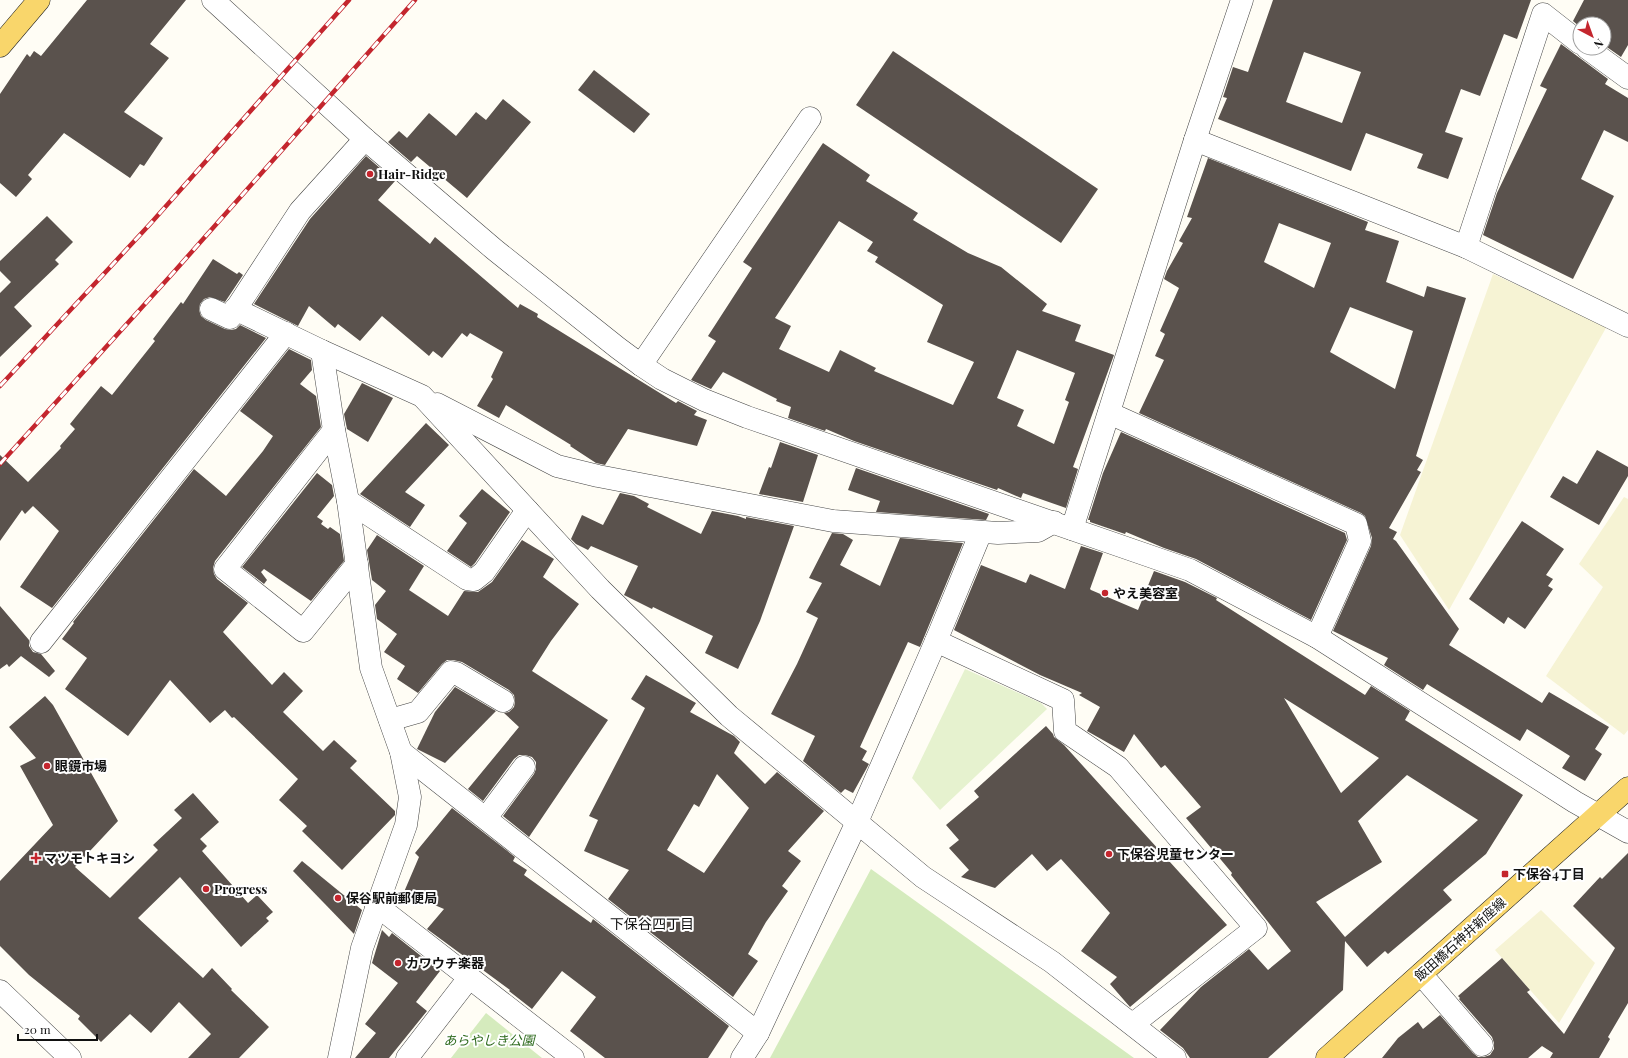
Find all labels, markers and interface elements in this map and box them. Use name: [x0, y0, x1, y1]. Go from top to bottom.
north arrow: [1572, 16, 1612, 56]
text: N: [1591, 36, 1607, 52]
place label: Hair-Ridge: [378, 165, 446, 182]
marker: Hair-Ridge: [365, 169, 375, 179]
place label: やえ美容室: [1113, 584, 1178, 601]
marker: やえ美容室: [1100, 588, 1110, 598]
place label: 眼鏡市場: [55, 757, 107, 774]
marker: 眼鏡市場: [42, 761, 52, 771]
place label: 下保谷児童センター: [1117, 845, 1234, 862]
place label: マツモトキヨシ: [44, 849, 135, 866]
marker: 下保谷児童センター: [1104, 849, 1114, 859]
marker: マツモトキヨシ: [31, 853, 41, 863]
place label: 下保谷4丁目: [1513, 865, 1585, 882]
marker: 下保谷4丁目: [1500, 869, 1510, 879]
place label: Progress: [214, 880, 267, 897]
marker: Progress: [201, 884, 211, 894]
place label: 保谷駅前郵便局: [346, 889, 437, 906]
marker: 保谷駅前郵便局: [333, 893, 343, 903]
street label: 飯田橋石神井新座線: [1410, 893, 1509, 984]
district label: 下保谷四丁目: [610, 914, 694, 933]
place label: カワウチ楽器: [406, 954, 485, 971]
marker: カワウチ楽器: [393, 958, 403, 968]
scale bar: [18, 1016, 97, 1042]
text: 20 m: [24, 1021, 51, 1037]
park label: あらやしき公園: [443, 1031, 536, 1048]

